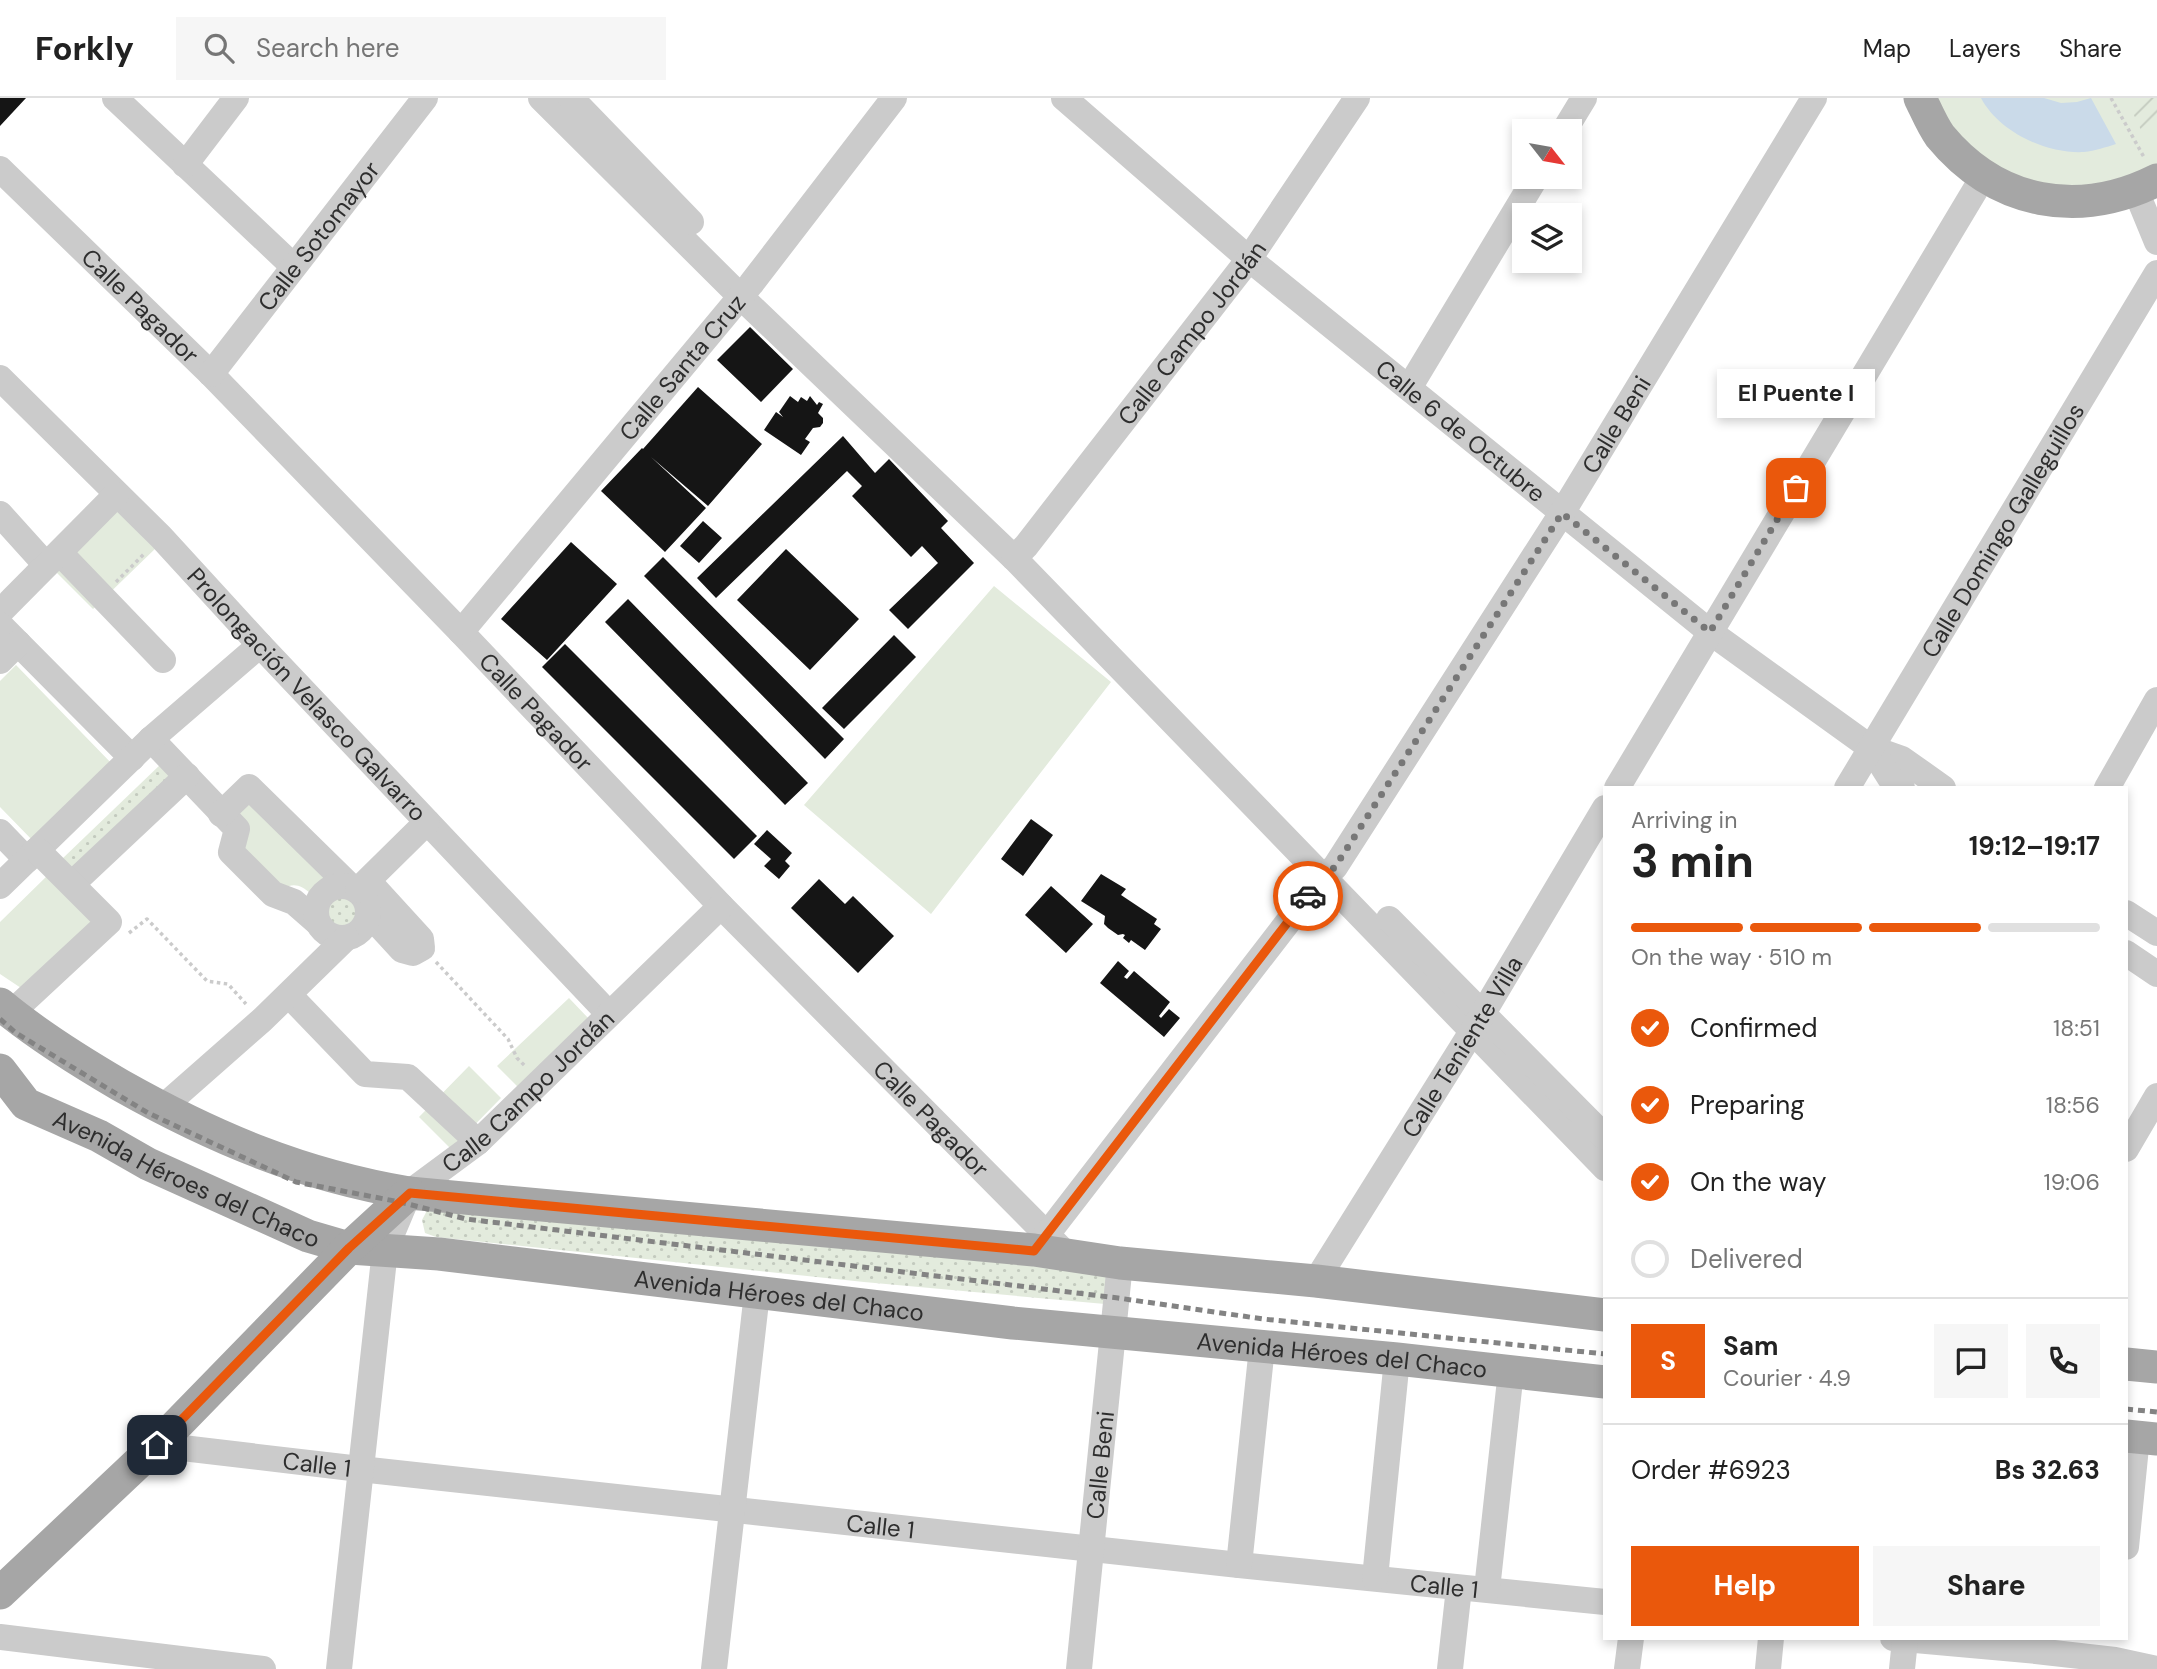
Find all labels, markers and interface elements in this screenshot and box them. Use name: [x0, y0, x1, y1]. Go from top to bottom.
search box: [176, 17, 666, 80]
text: Forkly: [35, 27, 134, 70]
icon: search: [200, 29, 238, 67]
text: Search here: [256, 31, 399, 65]
text: Map: [1863, 33, 1911, 64]
text: Layers: [1949, 33, 2021, 64]
text: Share: [2059, 33, 2122, 64]
north arrow: [1512, 119, 1582, 189]
map controls: [1512, 119, 1582, 273]
street label: Calle Sotomayor: [250, 154, 386, 317]
button: layers: [1512, 203, 1582, 273]
street label: Calle Campo Jordán: [1110, 235, 1272, 431]
street label: Calle Pagador: [75, 241, 206, 370]
street label: Calle Santa Cruz: [612, 287, 752, 447]
street label: Calle 6 de Octubre: [1370, 353, 1552, 509]
callout: El Puente I: [1717, 369, 1875, 418]
street label: Calle Beni: [1574, 370, 1657, 479]
text: El Puente I: [1738, 378, 1854, 408]
street label: Calle Domingo Galleguillos: [1914, 397, 2091, 663]
pin: [1766, 458, 1826, 518]
icon: bag: [1777, 469, 1815, 507]
street label: Prolongación Velasco Galvarro: [181, 561, 434, 827]
street label: Calle Pagador: [473, 646, 600, 777]
text: Arriving in: [1631, 805, 1737, 835]
text: 19:12–19:17: [1969, 829, 2100, 863]
text: 3 min: [1631, 831, 1754, 891]
courier: [1273, 861, 1343, 931]
icon: car: [1289, 877, 1327, 915]
text: On the way · 510 m: [1631, 942, 1832, 972]
street label: Calle Teniente Villa: [1394, 950, 1529, 1143]
street label: Calle Campo Jordán: [435, 1003, 620, 1179]
icon: check: [1631, 1009, 1669, 1047]
text: Confirmed: [1690, 1011, 1817, 1045]
text: 18:51: [2053, 1013, 2100, 1043]
street label: Calle Pagador: [867, 1053, 996, 1183]
icon: check: [1631, 1086, 1669, 1124]
text: Preparing: [1690, 1088, 1805, 1122]
text: 18:56: [2046, 1090, 2100, 1120]
street label: Avenida Héroes del Chaco: [48, 1102, 323, 1254]
icon: check: [1631, 1163, 1669, 1201]
text: On the way: [1690, 1165, 1826, 1199]
text: 19:06: [2044, 1167, 2100, 1197]
text: Delivered: [1690, 1242, 1803, 1276]
street label: Avenida Héroes del Chaco: [633, 1262, 926, 1328]
button: chat: [1934, 1324, 2008, 1398]
button: phone: [2026, 1324, 2100, 1398]
street label: Avenida Héroes del Chaco: [1195, 1325, 1489, 1384]
text: Sam: [1723, 1329, 1778, 1363]
text: S: [1660, 1344, 1676, 1378]
text: Courier · 4.9: [1723, 1363, 1851, 1393]
street label: Calle Beni: [1079, 1409, 1120, 1521]
pin: [127, 1415, 187, 1475]
icon: home: [138, 1426, 176, 1464]
street label: Calle 1: [281, 1444, 353, 1483]
text: Order #6923: [1631, 1453, 1791, 1487]
text: Bs 32.63: [1995, 1453, 2100, 1487]
street label: Calle 1: [845, 1507, 916, 1545]
button: Help: [1631, 1546, 1859, 1626]
button: Share: [1873, 1546, 2100, 1626]
street label: Calle 1: [1409, 1567, 1480, 1605]

